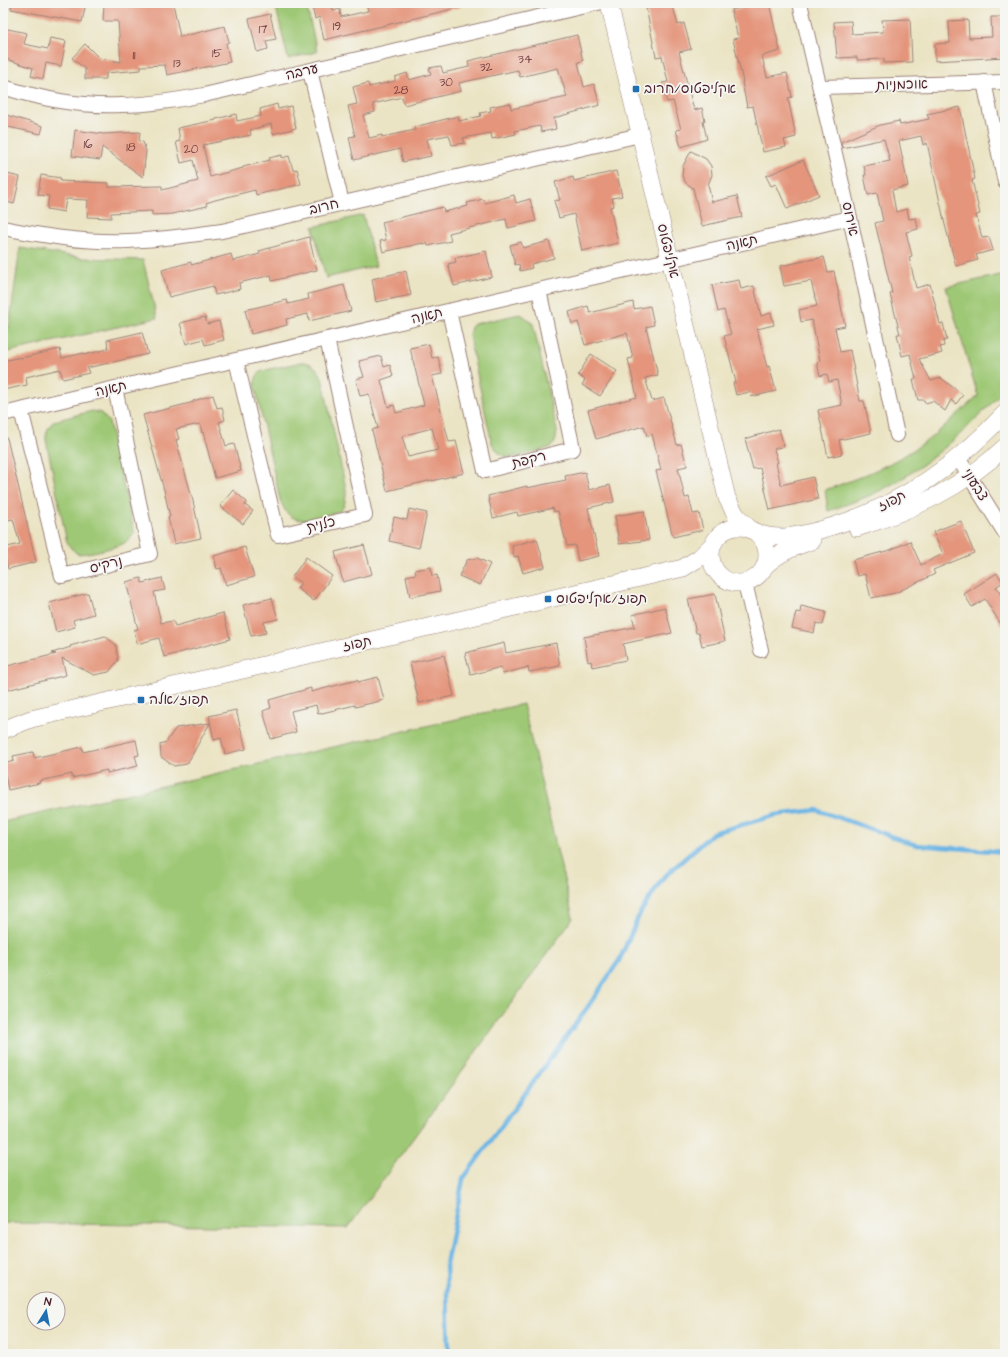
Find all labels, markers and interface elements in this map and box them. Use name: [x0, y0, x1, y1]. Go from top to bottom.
house number: 19: [333, 18, 341, 35]
house number: 17: [259, 21, 268, 38]
house number: 15: [212, 45, 223, 62]
house number: 11: [132, 47, 136, 64]
house number: 34: [518, 51, 532, 68]
house number: 13: [173, 55, 181, 72]
street label: ערבה: [284, 59, 320, 85]
house number: 32: [480, 59, 493, 76]
house number: 30: [439, 74, 453, 91]
street label: אוכמניות: [874, 74, 928, 96]
place label: אקליפטוס/חרוב: [644, 79, 736, 99]
house number: 28: [394, 82, 409, 99]
marker: אקליפטוס/חרוב: [631, 84, 641, 94]
house number: 16: [83, 136, 93, 153]
house number: 18: [126, 139, 136, 156]
house number: 20: [184, 141, 199, 158]
street label: חרוב: [307, 194, 341, 220]
street label: אירוס: [836, 200, 864, 238]
street label: אקליפטוס: [652, 222, 684, 280]
street label: תאנה: [724, 230, 760, 256]
street label: תאנה: [409, 303, 445, 329]
street label: תאנה: [93, 376, 129, 402]
street label: רקפת: [509, 446, 548, 474]
street label: צבעוני: [957, 465, 993, 505]
street label: תפוז: [874, 485, 910, 517]
street label: כלנית: [305, 512, 337, 538]
street label: נרקיס: [87, 551, 125, 579]
place label: תפוז/אקליפטוס: [556, 589, 647, 609]
marker: תפוז/אקליפטוס: [543, 594, 553, 604]
street label: תפוז: [340, 631, 374, 657]
place label: תפוז/אלה: [149, 690, 209, 710]
marker: תפוז/אלה: [136, 695, 146, 705]
north arrow: [26, 1291, 66, 1331]
text: N: [43, 1294, 53, 1310]

